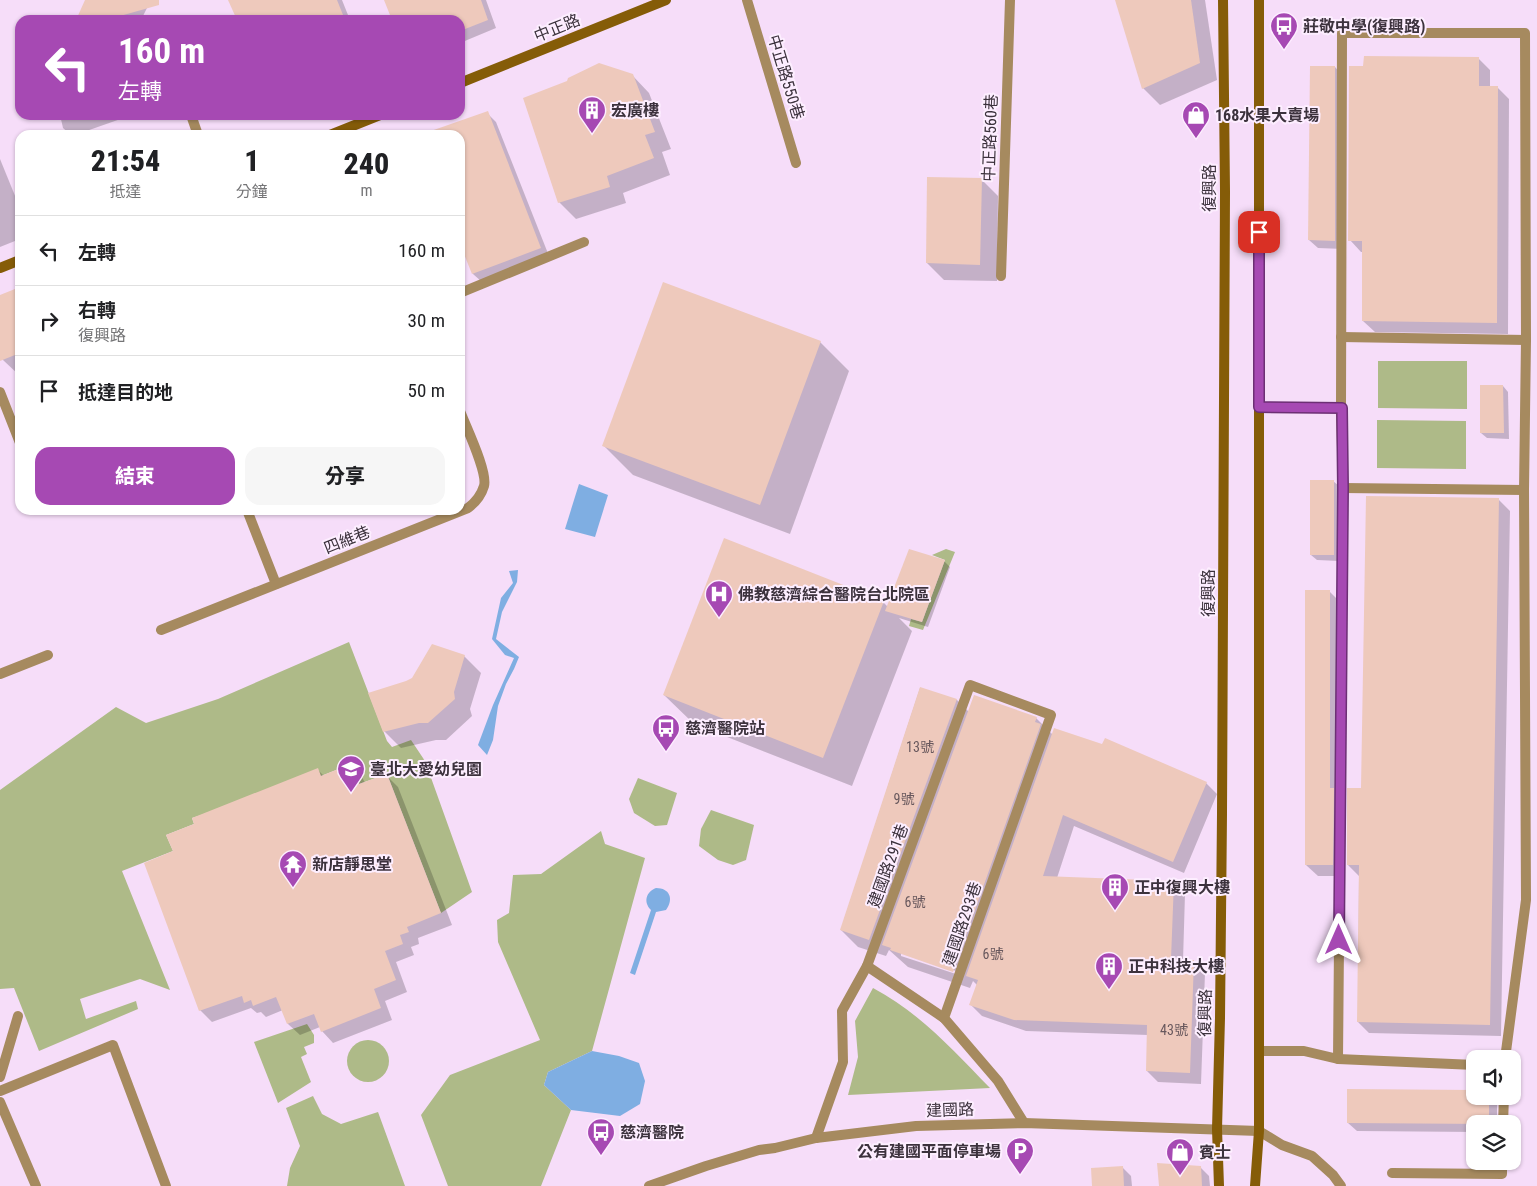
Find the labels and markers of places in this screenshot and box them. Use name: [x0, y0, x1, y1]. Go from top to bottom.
bus stop icon: 莊敬中學(復興路): [1269, 11, 1299, 50]
place label: 莊敬中學(復興路): [1303, 17, 1425, 36]
building icon: 宏廣樓: [577, 95, 607, 134]
shop icon: 168水果大賣場: [1181, 100, 1211, 139]
place label: 宏廣樓: [611, 101, 659, 120]
place label: 168水果大賣場: [1215, 106, 1319, 125]
pin: [1238, 211, 1280, 253]
hospital icon: 佛教慈濟綜合醫院台北院區: [704, 579, 734, 618]
place label: 佛教慈濟綜合醫院台北院區: [738, 585, 930, 604]
bus stop icon: 慈濟醫院站: [651, 713, 681, 752]
place label: 慈濟醫院站: [685, 719, 765, 738]
school or university icon: 臺北大愛幼兒園: [336, 754, 366, 793]
place label: 臺北大愛幼兒園: [370, 760, 482, 779]
temple icon: 新店靜思堂: [278, 849, 308, 888]
place label: 新店靜思堂: [312, 855, 392, 874]
building icon: 正中復興大樓: [1100, 872, 1130, 911]
place label: 正中復興大樓: [1134, 878, 1230, 897]
building icon: 正中科技大樓: [1094, 951, 1124, 990]
place label: 正中科技大樓: [1128, 957, 1224, 976]
bus stop icon: 慈濟醫院: [586, 1117, 616, 1156]
place label: 慈濟醫院: [620, 1123, 684, 1142]
parking icon: 公有建國平面停車場: [1005, 1136, 1035, 1175]
shop icon: 賓士: [1165, 1137, 1195, 1176]
place label: 公有建國平面停車場: [857, 1142, 1001, 1161]
place label: 賓士: [1199, 1143, 1231, 1162]

